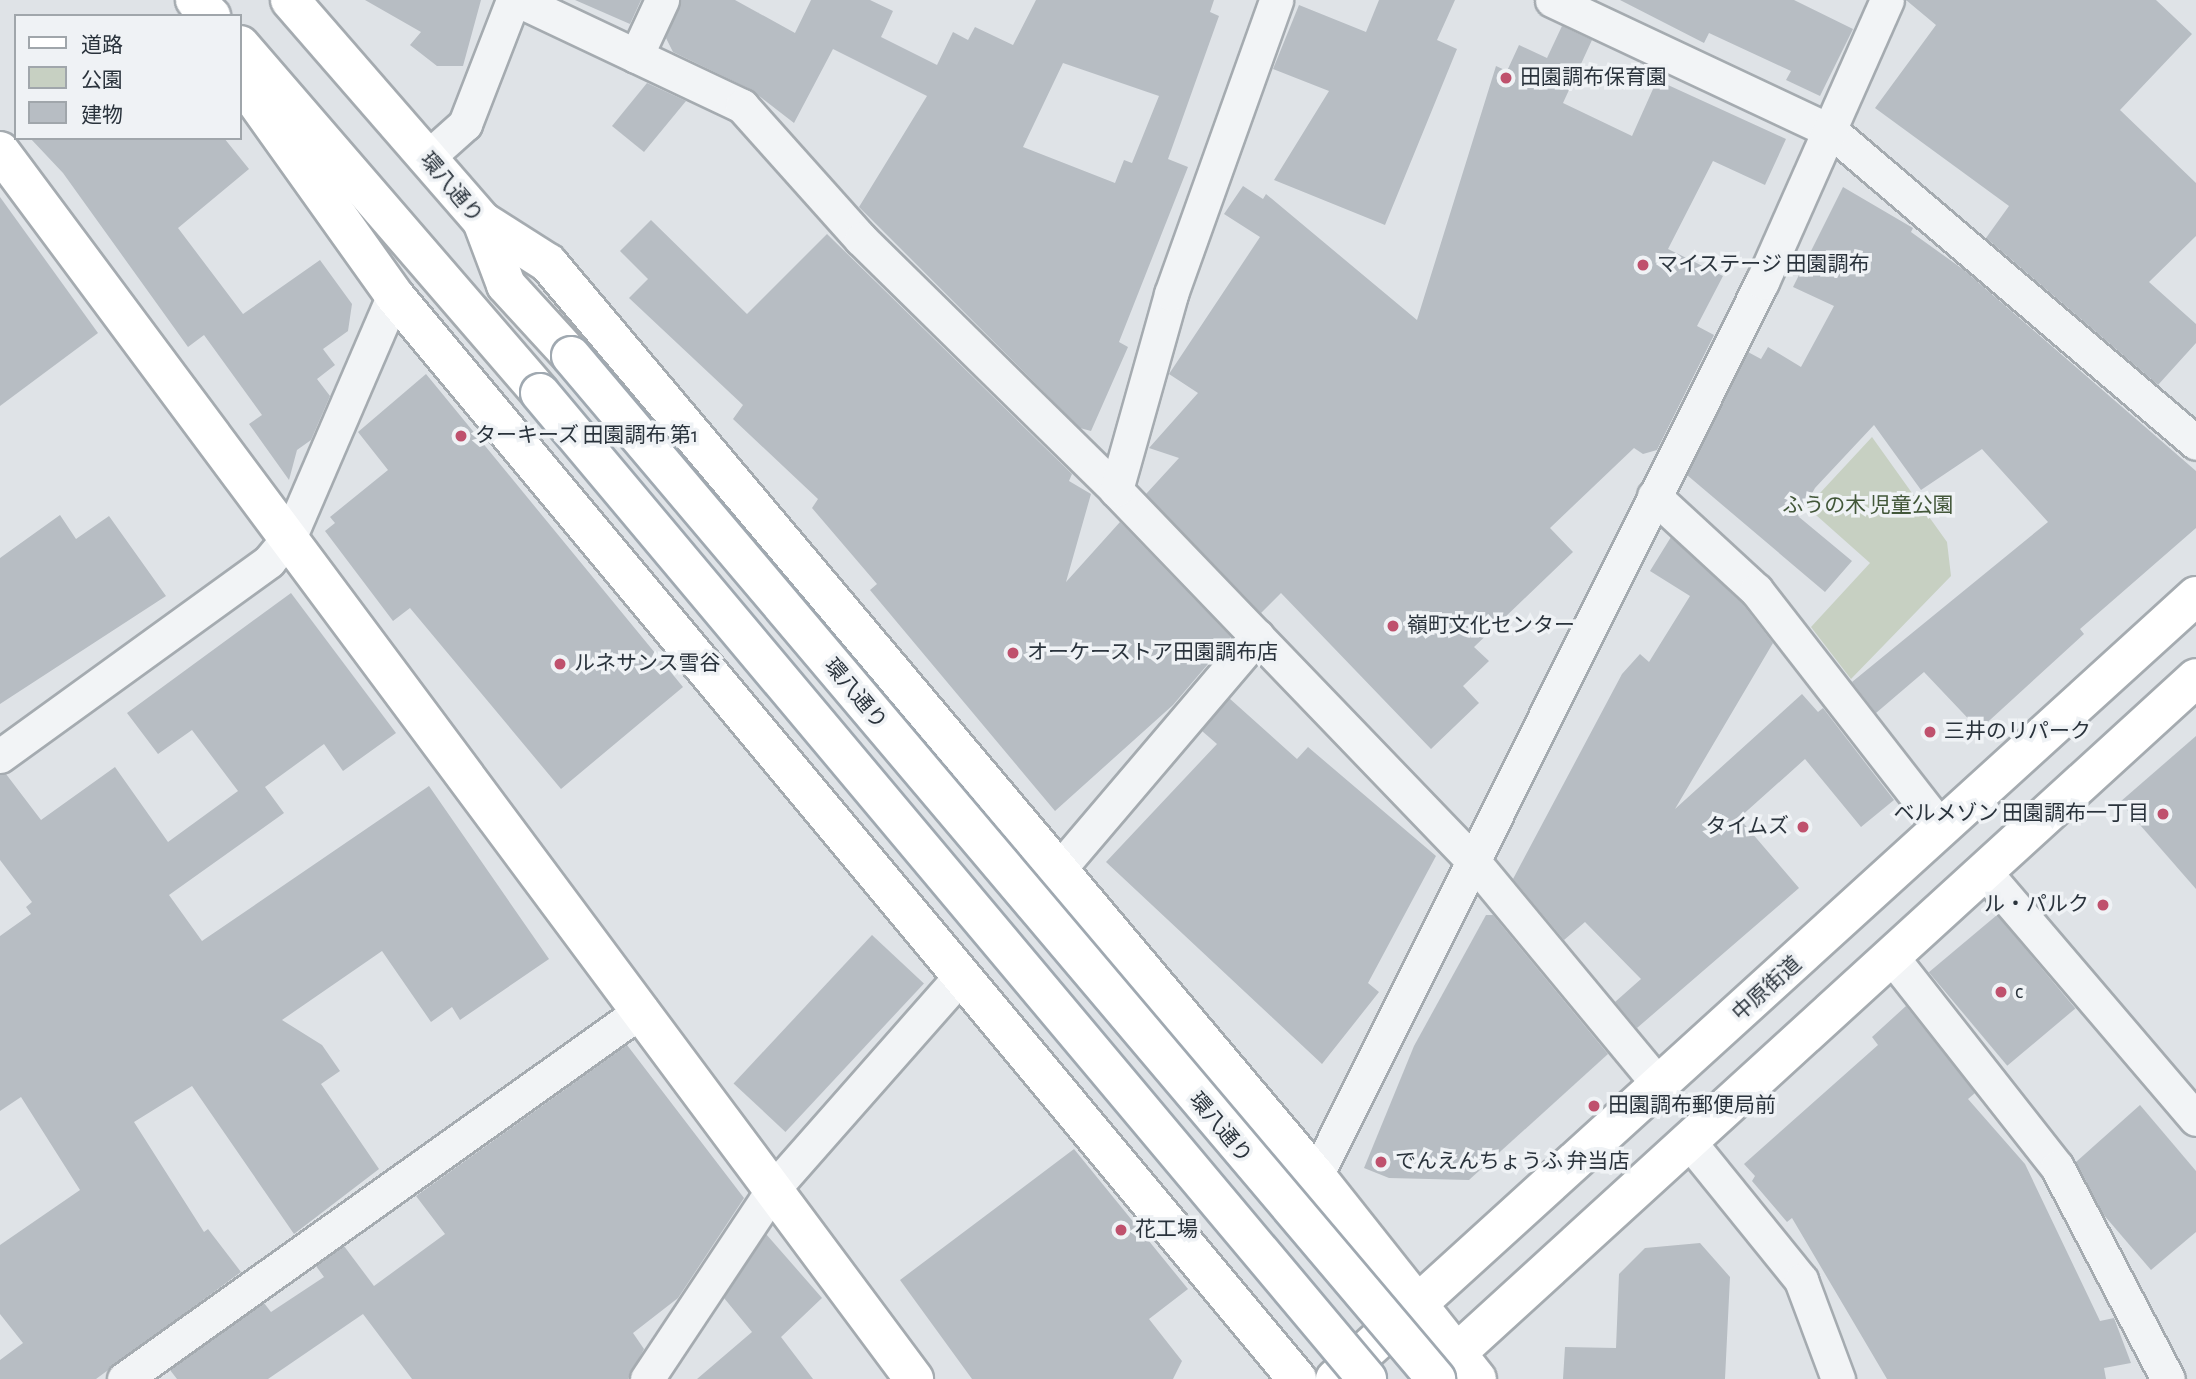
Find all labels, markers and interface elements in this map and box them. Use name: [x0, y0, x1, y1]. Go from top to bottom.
legend: [14, 14, 242, 140]
text: 道路: [81, 35, 123, 56]
place label: 田園調布保育園: [1520, 65, 1667, 91]
text: 公園: [81, 70, 123, 91]
marker: 田園調布保育園: [1498, 70, 1514, 86]
text: 建物: [81, 105, 123, 126]
street label: 環八通り: [414, 148, 488, 228]
place label: マイステージ 田園調布: [1657, 252, 1870, 278]
marker: マイステージ 田園調布: [1635, 257, 1651, 273]
place label: ターキーズ 田園調布 第1: [475, 423, 699, 449]
marker: ターキーズ 田園調布 第1: [453, 428, 469, 444]
park label: ふうの木 児童公園: [1782, 493, 1954, 519]
place label: 嶺町文化センター: [1407, 613, 1575, 639]
marker: 嶺町文化センター: [1385, 618, 1401, 634]
place label: オーケーストア田園調布店: [1027, 640, 1279, 666]
marker: オーケーストア田園調布店: [1005, 645, 1021, 661]
place label: ルネサンス雪谷: [574, 651, 721, 677]
street label: 環八通り: [818, 654, 892, 734]
marker: ルネサンス雪谷: [552, 656, 568, 672]
place label: 三井のリパーク: [1944, 719, 2091, 745]
marker: 三井のリパーク: [1922, 724, 1938, 740]
place label: ベルメゾン 田園調布一丁目: [1894, 801, 2149, 827]
marker: ベルメゾン 田園調布一丁目: [2155, 806, 2171, 822]
place label: タイムズ: [1705, 814, 1789, 840]
marker: タイムズ: [1795, 819, 1811, 835]
place label: ル・パルク: [1984, 892, 2089, 918]
marker: ル・パルク: [2095, 897, 2111, 913]
street label: 中原街道: [1727, 952, 1807, 1026]
place label: c: [2015, 979, 2023, 1005]
marker: c: [1993, 984, 2009, 1000]
street label: 環八通り: [1183, 1088, 1257, 1168]
place label: 田園調布郵便局前: [1608, 1093, 1776, 1119]
marker: 田園調布郵便局前: [1586, 1098, 1602, 1114]
place label: でんえんちょうふ 弁当店: [1395, 1149, 1629, 1175]
marker: でんえんちょうふ 弁当店: [1373, 1154, 1389, 1170]
place label: 花工場: [1135, 1217, 1198, 1243]
marker: 花工場: [1113, 1222, 1129, 1238]

